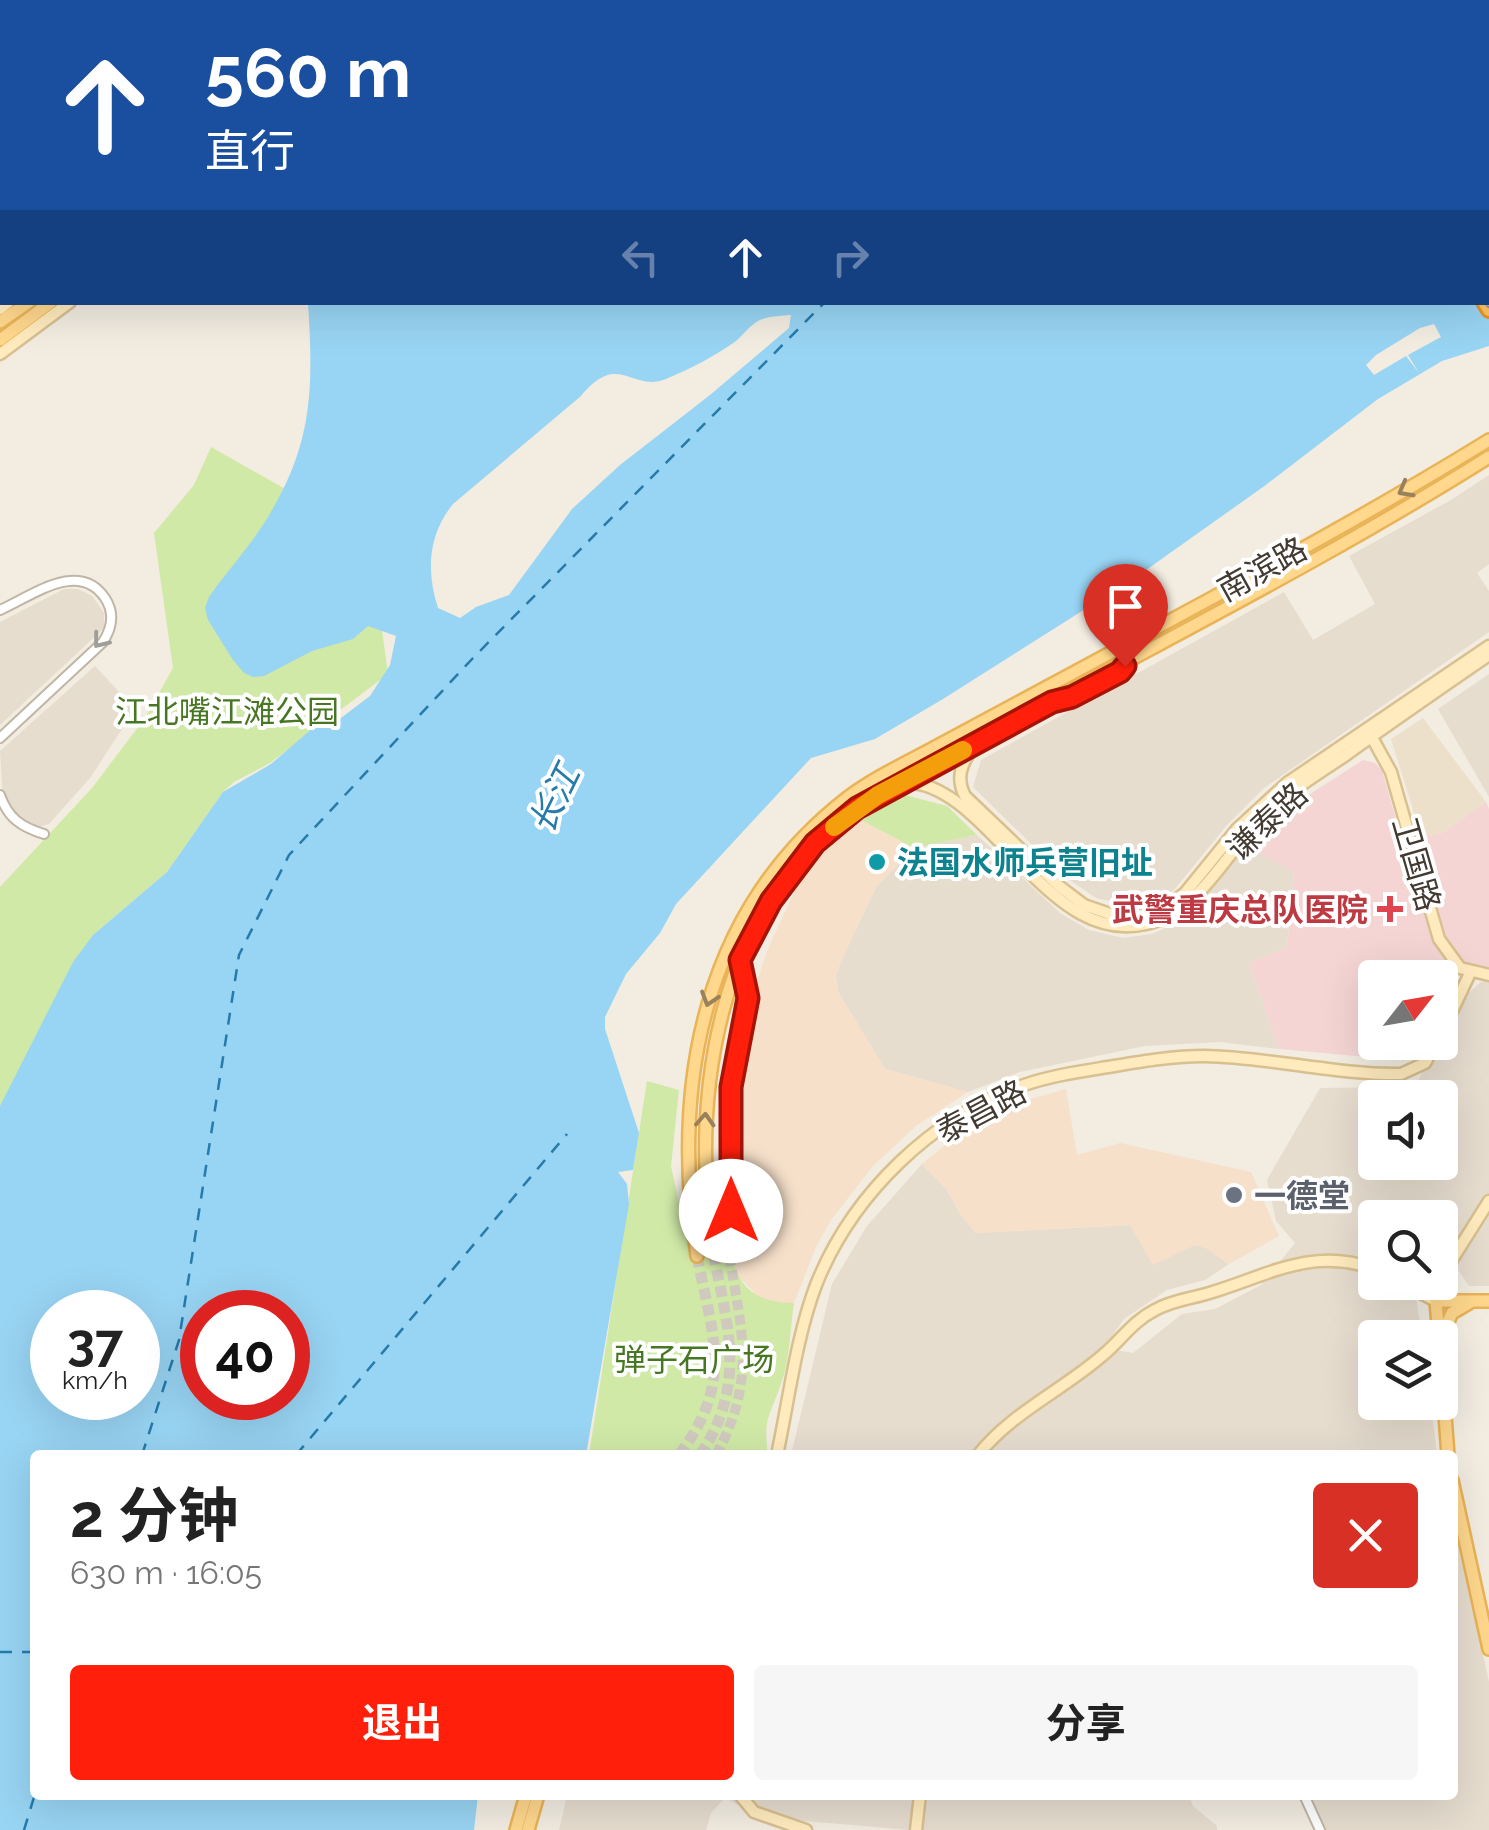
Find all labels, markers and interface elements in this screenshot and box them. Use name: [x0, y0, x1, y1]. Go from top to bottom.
text: 560 m: [205, 31, 411, 113]
icon: ahead: [40, 40, 170, 170]
text: 直行: [205, 125, 295, 178]
icon: left: [613, 230, 668, 285]
icon: ahead: [718, 230, 773, 285]
icon: right: [823, 230, 878, 285]
one-way arrow: [1398, 477, 1416, 497]
street label: 南滨路: [1211, 530, 1313, 608]
pin: [1083, 564, 1168, 667]
icon: arrive: [1098, 579, 1153, 634]
one-way arrow: [94, 629, 111, 647]
park label: 江北嘴江滩公园: [115, 693, 339, 730]
water label: 长江: [520, 755, 590, 839]
street label: 谦泰路: [1219, 775, 1315, 867]
street label: 卫国路: [1386, 813, 1448, 915]
place label: 法国水师兵营旧址: [897, 844, 1153, 881]
marker: 法国水师兵营旧址: [866, 851, 888, 873]
place label: 武警重庆总队医院: [1112, 891, 1368, 928]
marker: 武警重庆总队医院: [1377, 896, 1403, 922]
north arrow: [1358, 960, 1458, 1060]
map controls: [1358, 960, 1458, 1420]
one-way arrow: [700, 990, 721, 1007]
street label: 泰昌路: [930, 1072, 1032, 1150]
button: sound: [1358, 1080, 1458, 1180]
one-way arrow: [694, 1111, 715, 1127]
position arrow: [679, 1159, 783, 1263]
place label: 一德堂: [1254, 1177, 1350, 1214]
marker: 一德堂: [1223, 1184, 1245, 1206]
button: search: [1358, 1200, 1458, 1300]
speed limit sign: 40: [180, 1290, 310, 1420]
text: 37: [67, 1313, 123, 1372]
button: layers: [1358, 1320, 1458, 1420]
park label: 弹子石广场: [614, 1341, 774, 1378]
text: km/h: [62, 1365, 128, 1395]
text: 2 分钟: [70, 1481, 238, 1551]
button: close: [1313, 1483, 1418, 1588]
text: 630 m · 16:05: [70, 1554, 262, 1591]
button: 退出: [70, 1665, 734, 1780]
button: 分享: [754, 1665, 1418, 1780]

